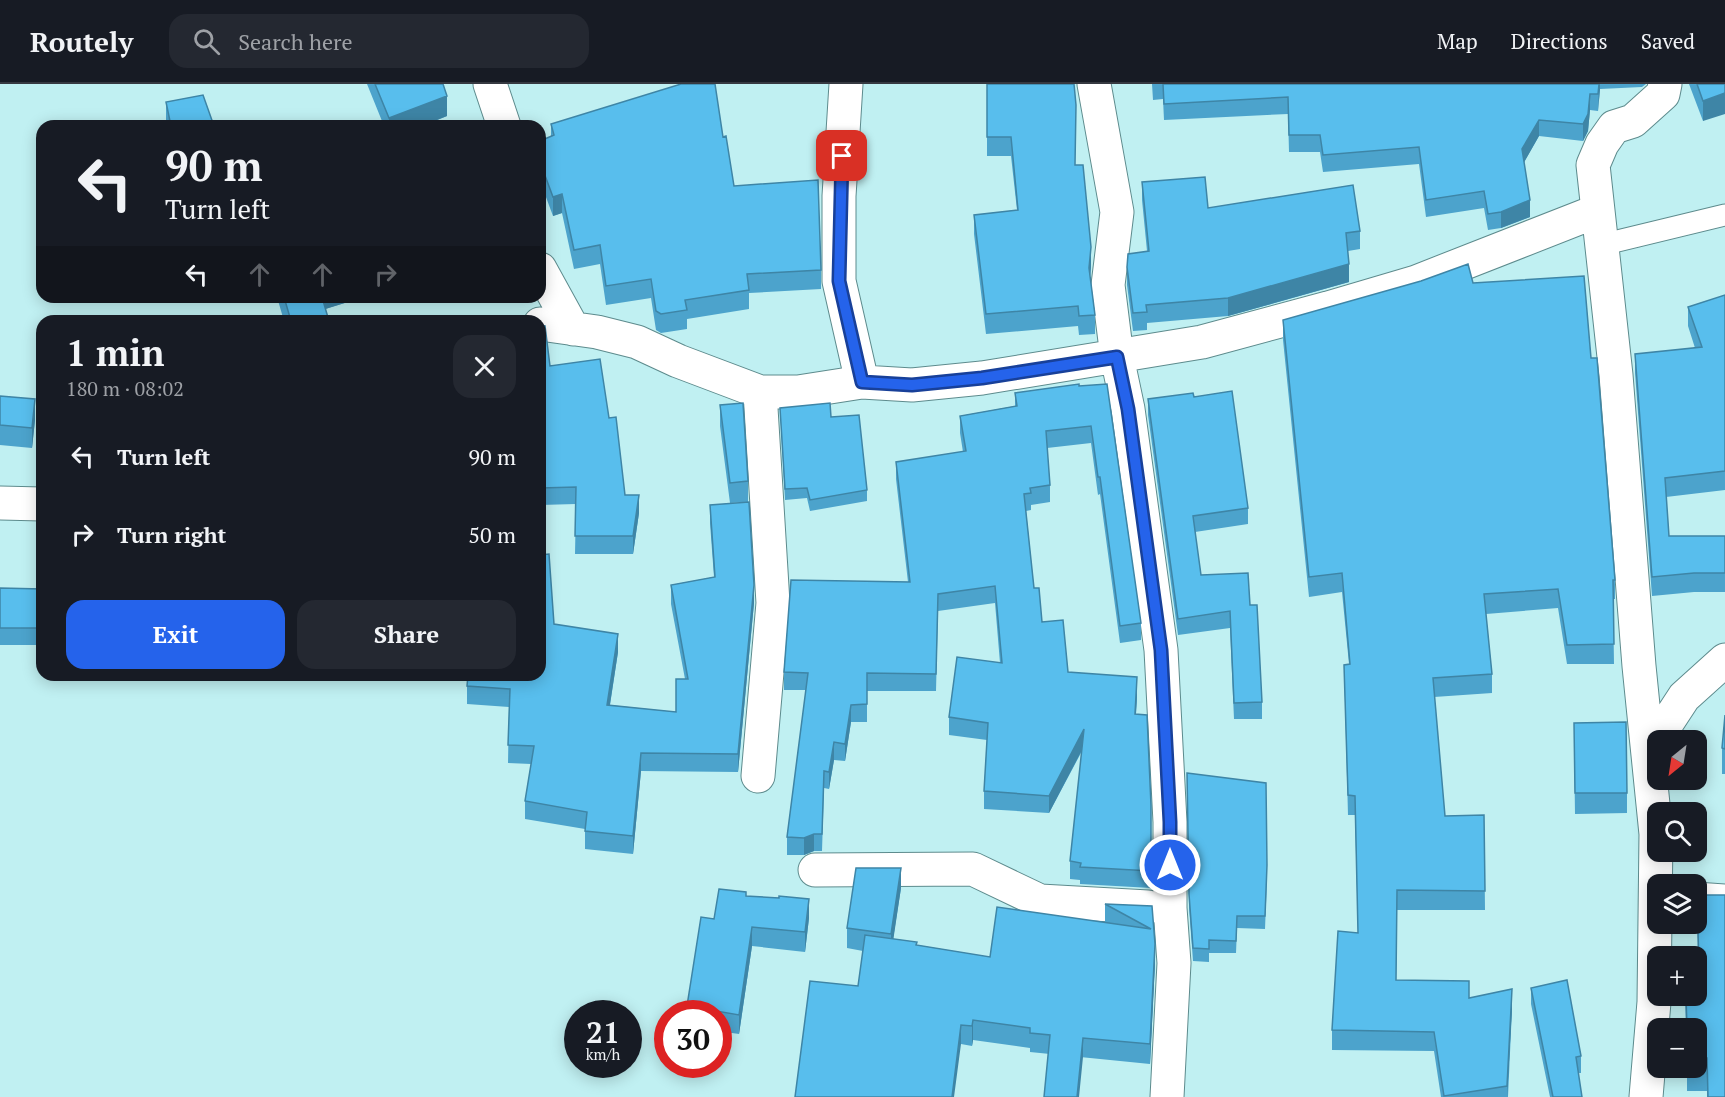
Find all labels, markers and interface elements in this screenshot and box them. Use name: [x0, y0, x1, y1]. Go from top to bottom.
search box: [169, 14, 589, 68]
text: Routely: [30, 23, 133, 60]
icon: search: [190, 25, 223, 58]
text: Search here: [238, 27, 353, 56]
text: Map: [1437, 27, 1478, 55]
text: Directions: [1511, 27, 1608, 55]
text: Saved: [1641, 27, 1695, 55]
pin: [816, 130, 867, 181]
text: 90 m: [165, 137, 263, 193]
icon: arrive: [825, 139, 858, 172]
icon: left: [66, 144, 144, 222]
text: Turn left: [165, 191, 270, 227]
icon: left: [180, 258, 213, 291]
icon: ahead: [243, 258, 276, 291]
icon: ahead: [306, 258, 339, 291]
icon: right: [369, 258, 402, 291]
text: 1 min: [66, 329, 164, 376]
button: close: [453, 335, 516, 398]
text: 180 m · 08:02: [66, 375, 184, 402]
icon: left: [66, 440, 99, 473]
text: Turn left: [117, 442, 210, 471]
text: 90 m: [468, 442, 516, 471]
icon: right: [66, 518, 99, 551]
text: Turn right: [117, 520, 226, 549]
text: 50 m: [468, 520, 516, 549]
button: Exit: [66, 600, 285, 669]
button: Share: [297, 600, 516, 669]
north arrow: [1647, 730, 1707, 790]
map controls: [1647, 730, 1707, 1078]
button: search: [1647, 802, 1707, 862]
position arrow: [1138, 833, 1202, 897]
button: layers: [1647, 874, 1707, 934]
button: +: [1647, 946, 1707, 1006]
speed limit sign: 30: [654, 1000, 732, 1078]
text: 21: [586, 1012, 620, 1052]
button: −: [1647, 1018, 1707, 1078]
text: km/h: [586, 1044, 620, 1064]

